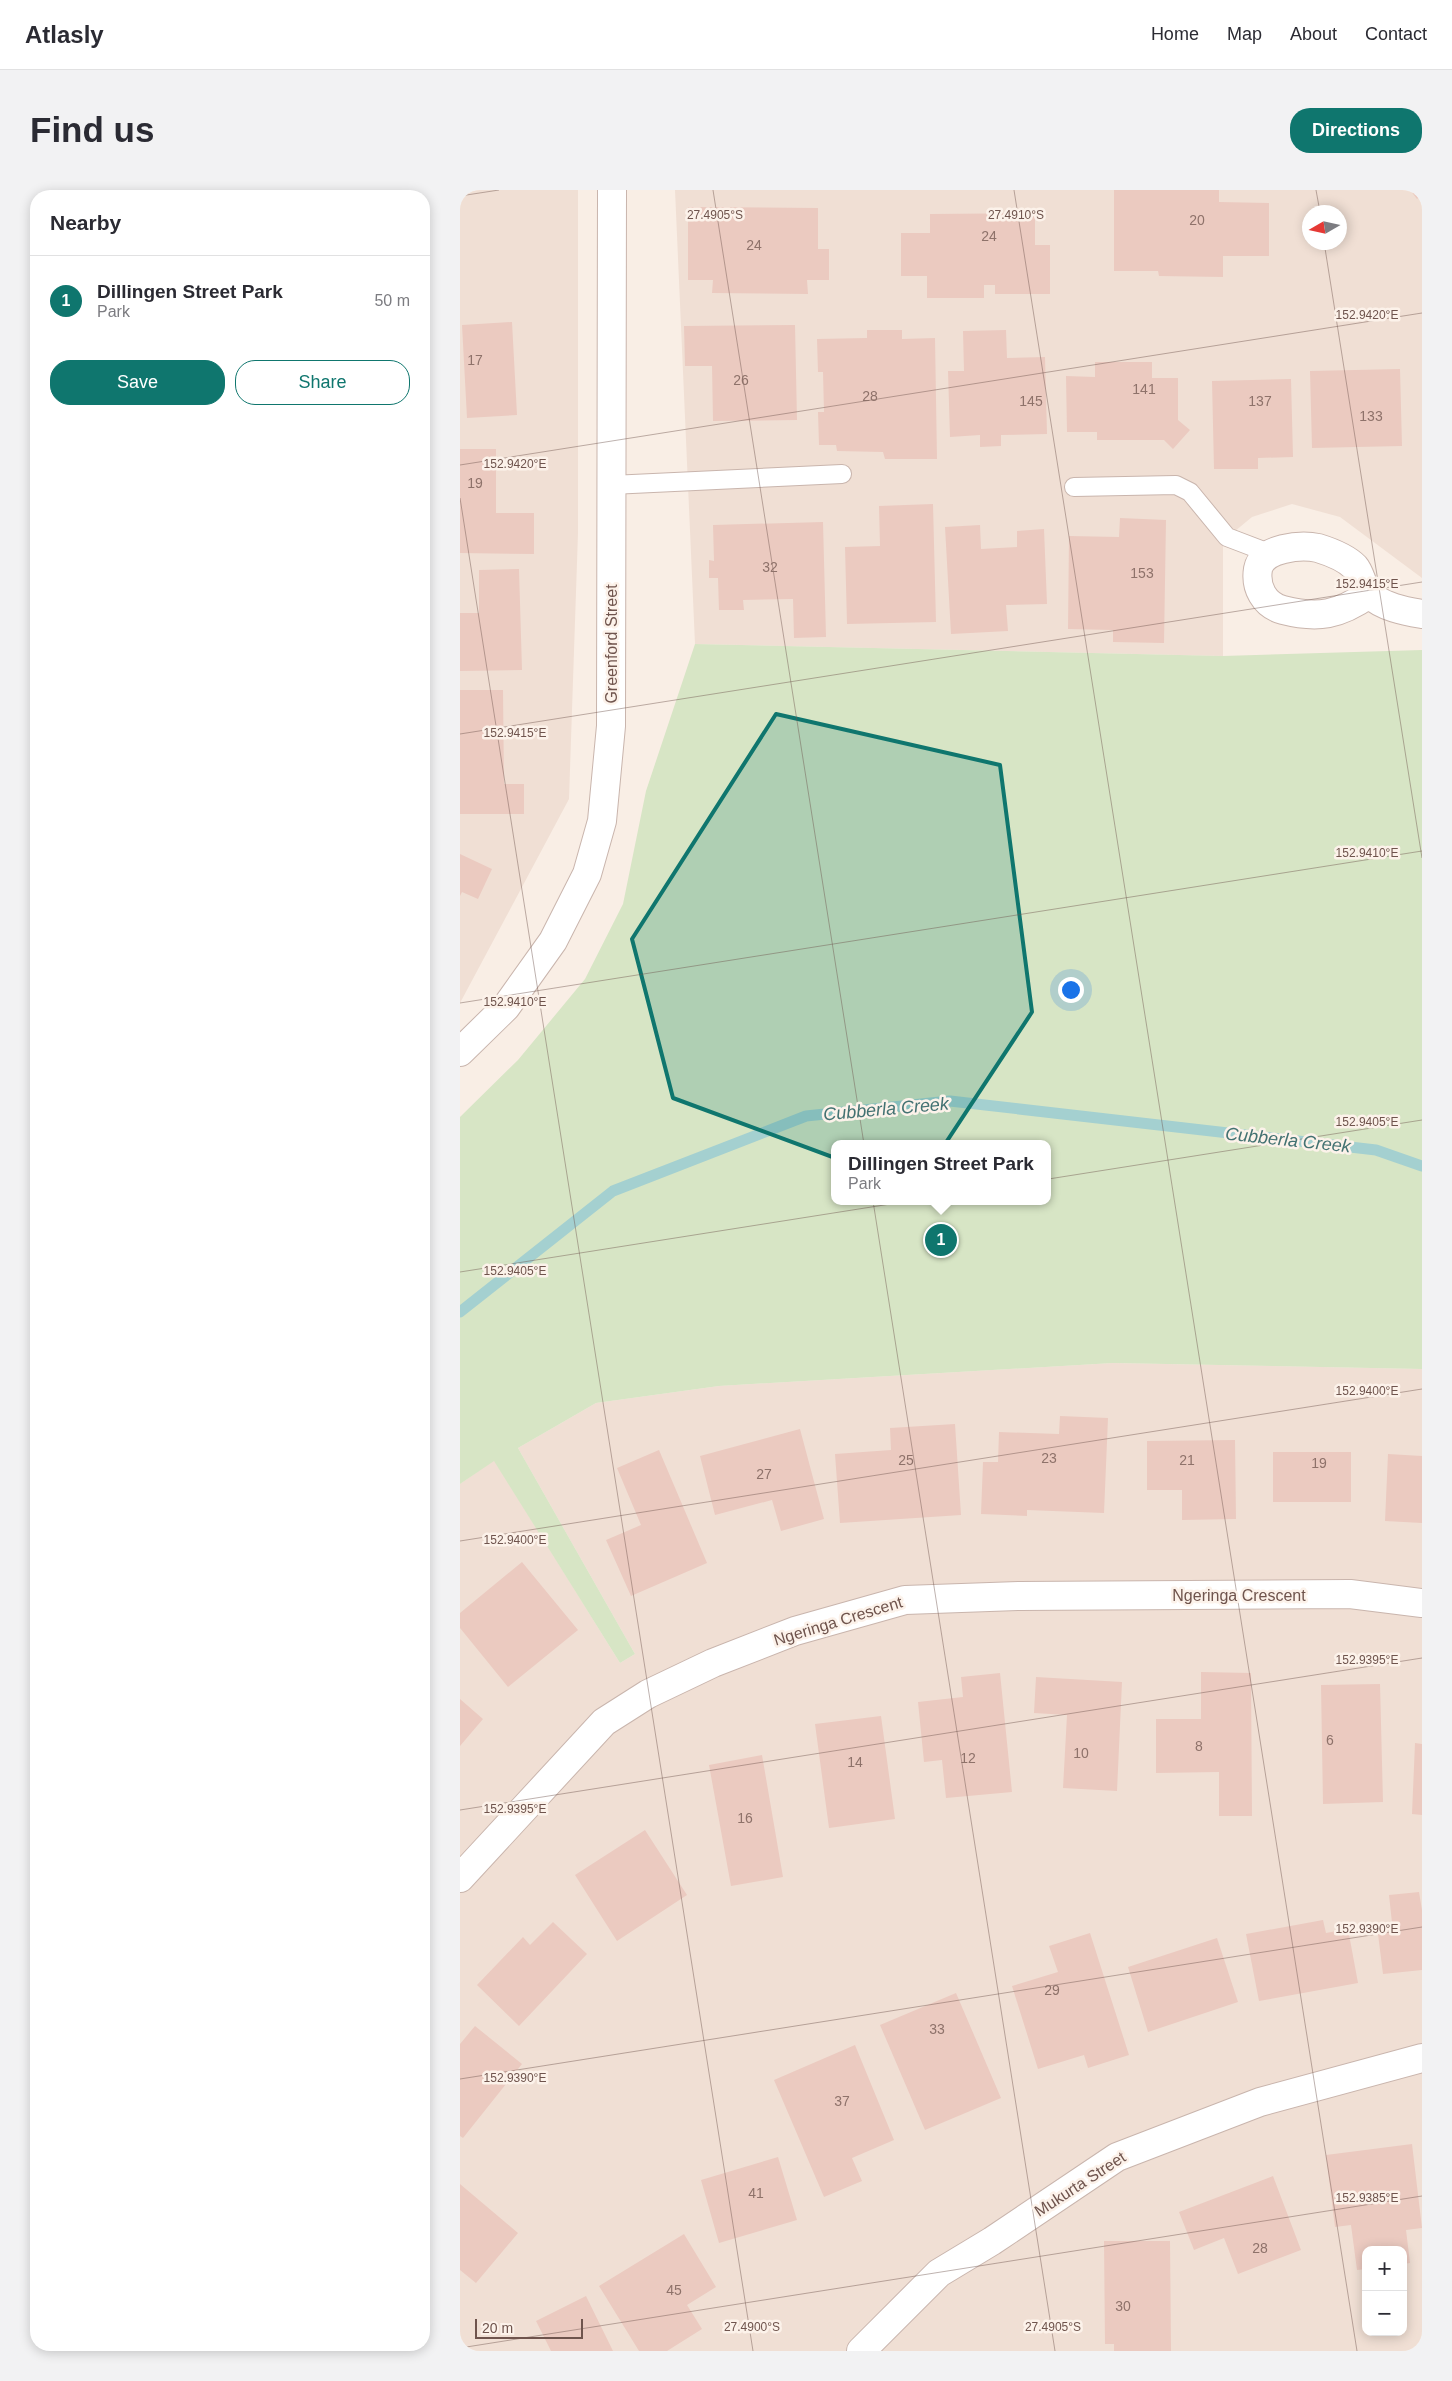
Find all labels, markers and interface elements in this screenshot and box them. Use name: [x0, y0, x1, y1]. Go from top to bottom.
text: Atlasly: [25, 21, 104, 48]
text: Home: [1151, 24, 1199, 44]
text: Map: [1227, 24, 1262, 44]
text: About: [1290, 24, 1337, 44]
text: Contact: [1365, 24, 1427, 44]
button: Directions: [1290, 108, 1422, 153]
text: Find us: [30, 110, 154, 149]
north arrow: [1302, 205, 1347, 250]
text: 27.4905°S: [687, 208, 743, 222]
text: 27.4910°S: [988, 208, 1044, 222]
text: Nearby: [50, 211, 121, 234]
house number: 20: [1189, 212, 1205, 228]
house number: 24: [981, 228, 997, 244]
house number: 24: [746, 237, 762, 253]
text: Dillingen Street Park: [97, 281, 283, 302]
text: 1: [62, 292, 70, 309]
text: 50 m: [374, 292, 410, 309]
text: Park: [97, 303, 130, 320]
text: 152.9420°E: [1336, 308, 1398, 322]
house number: 17: [467, 352, 483, 368]
button: Save: [50, 360, 225, 405]
button: Share: [235, 360, 410, 405]
house number: 26: [733, 372, 749, 388]
house number: 141: [1132, 381, 1156, 397]
house number: 28: [862, 388, 878, 404]
house number: 145: [1019, 393, 1043, 409]
house number: 137: [1248, 393, 1272, 409]
house number: 133: [1359, 408, 1383, 424]
text: 152.9420°E: [484, 457, 546, 471]
house number: 19: [467, 475, 483, 491]
house number: 32: [762, 559, 778, 575]
house number: 153: [1130, 565, 1154, 581]
text: 152.9415°E: [1336, 577, 1398, 591]
street label: Greenford Street: [603, 584, 620, 704]
text: 152.9415°E: [484, 726, 546, 740]
text: 152.9410°E: [1336, 846, 1398, 860]
your location: [1058, 977, 1084, 1003]
text: 152.9410°E: [484, 995, 546, 1009]
water label: Cubberla Creek: [822, 1093, 951, 1124]
text: 152.9405°E: [1336, 1115, 1398, 1129]
water label: Cubberla Creek: [1224, 1123, 1353, 1157]
popup: [831, 1140, 1051, 1205]
text: Dillingen Street Park: [848, 1153, 1034, 1174]
text: Park: [848, 1175, 881, 1192]
pin: 1: [925, 1221, 957, 1259]
text: 152.9405°E: [484, 1264, 546, 1278]
text: 152.9400°E: [1336, 1384, 1398, 1398]
house number: 23: [1041, 1450, 1057, 1466]
house number: 25: [898, 1452, 914, 1468]
house number: 21: [1179, 1452, 1195, 1468]
house number: 19: [1311, 1455, 1327, 1471]
house number: 27: [756, 1466, 772, 1482]
text: 152.9400°E: [484, 1533, 546, 1547]
street label: Ngeringa Crescent: [1172, 1587, 1306, 1604]
street label: Ngeringa Crescent: [772, 1593, 905, 1649]
text: 152.9395°E: [1336, 1653, 1398, 1667]
house number: 6: [1326, 1732, 1334, 1748]
house number: 8: [1195, 1738, 1203, 1754]
house number: 10: [1073, 1745, 1089, 1761]
house number: 12: [960, 1750, 976, 1766]
house number: 14: [847, 1754, 863, 1770]
text: 152.9395°E: [484, 1802, 546, 1816]
house number: 16: [737, 1810, 753, 1826]
text: 152.9390°E: [1336, 1922, 1398, 1936]
house number: 29: [1044, 1982, 1060, 1998]
house number: 33: [929, 2021, 945, 2037]
text: 152.9390°E: [484, 2071, 546, 2085]
house number: 37: [834, 2093, 850, 2109]
street label: Mukurta Street: [1031, 2148, 1129, 2220]
house number: 41: [748, 2185, 764, 2201]
text: 152.9385°E: [1336, 2191, 1398, 2205]
house number: 28: [1252, 2240, 1268, 2256]
map controls: [1362, 2246, 1407, 2336]
button: +: [1362, 2246, 1407, 2291]
house number: 45: [666, 2282, 682, 2298]
button: −: [1362, 2291, 1407, 2336]
house number: 30: [1115, 2298, 1131, 2314]
scale bar: [475, 2316, 582, 2339]
text: 20 m: [482, 2320, 513, 2336]
text: 27.4900°S: [724, 2320, 780, 2334]
text: 27.4905°S: [1025, 2320, 1081, 2334]

